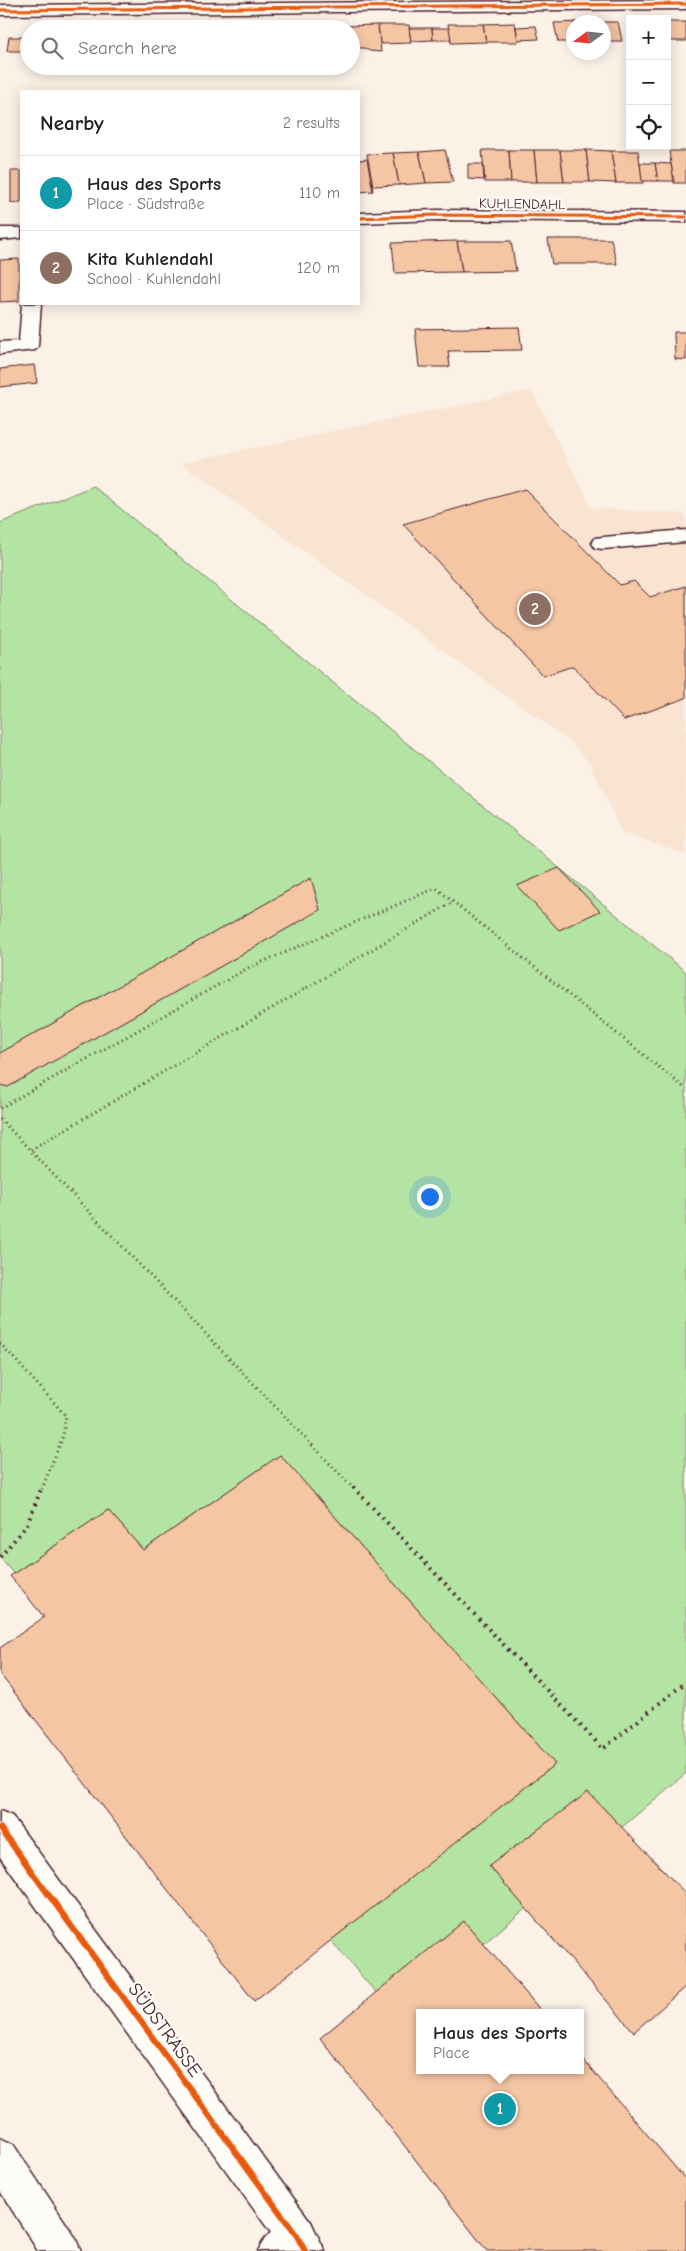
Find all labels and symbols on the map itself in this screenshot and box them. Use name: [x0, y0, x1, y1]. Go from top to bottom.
north arrow: [566, 15, 611, 60]
street label: KUHLENDAHL: [479, 195, 565, 213]
pin: 2: [519, 590, 551, 628]
your location: [417, 1184, 443, 1210]
street label: SÜDSTRASSE: [124, 1979, 206, 2081]
pin: 1: [484, 2090, 516, 2128]

